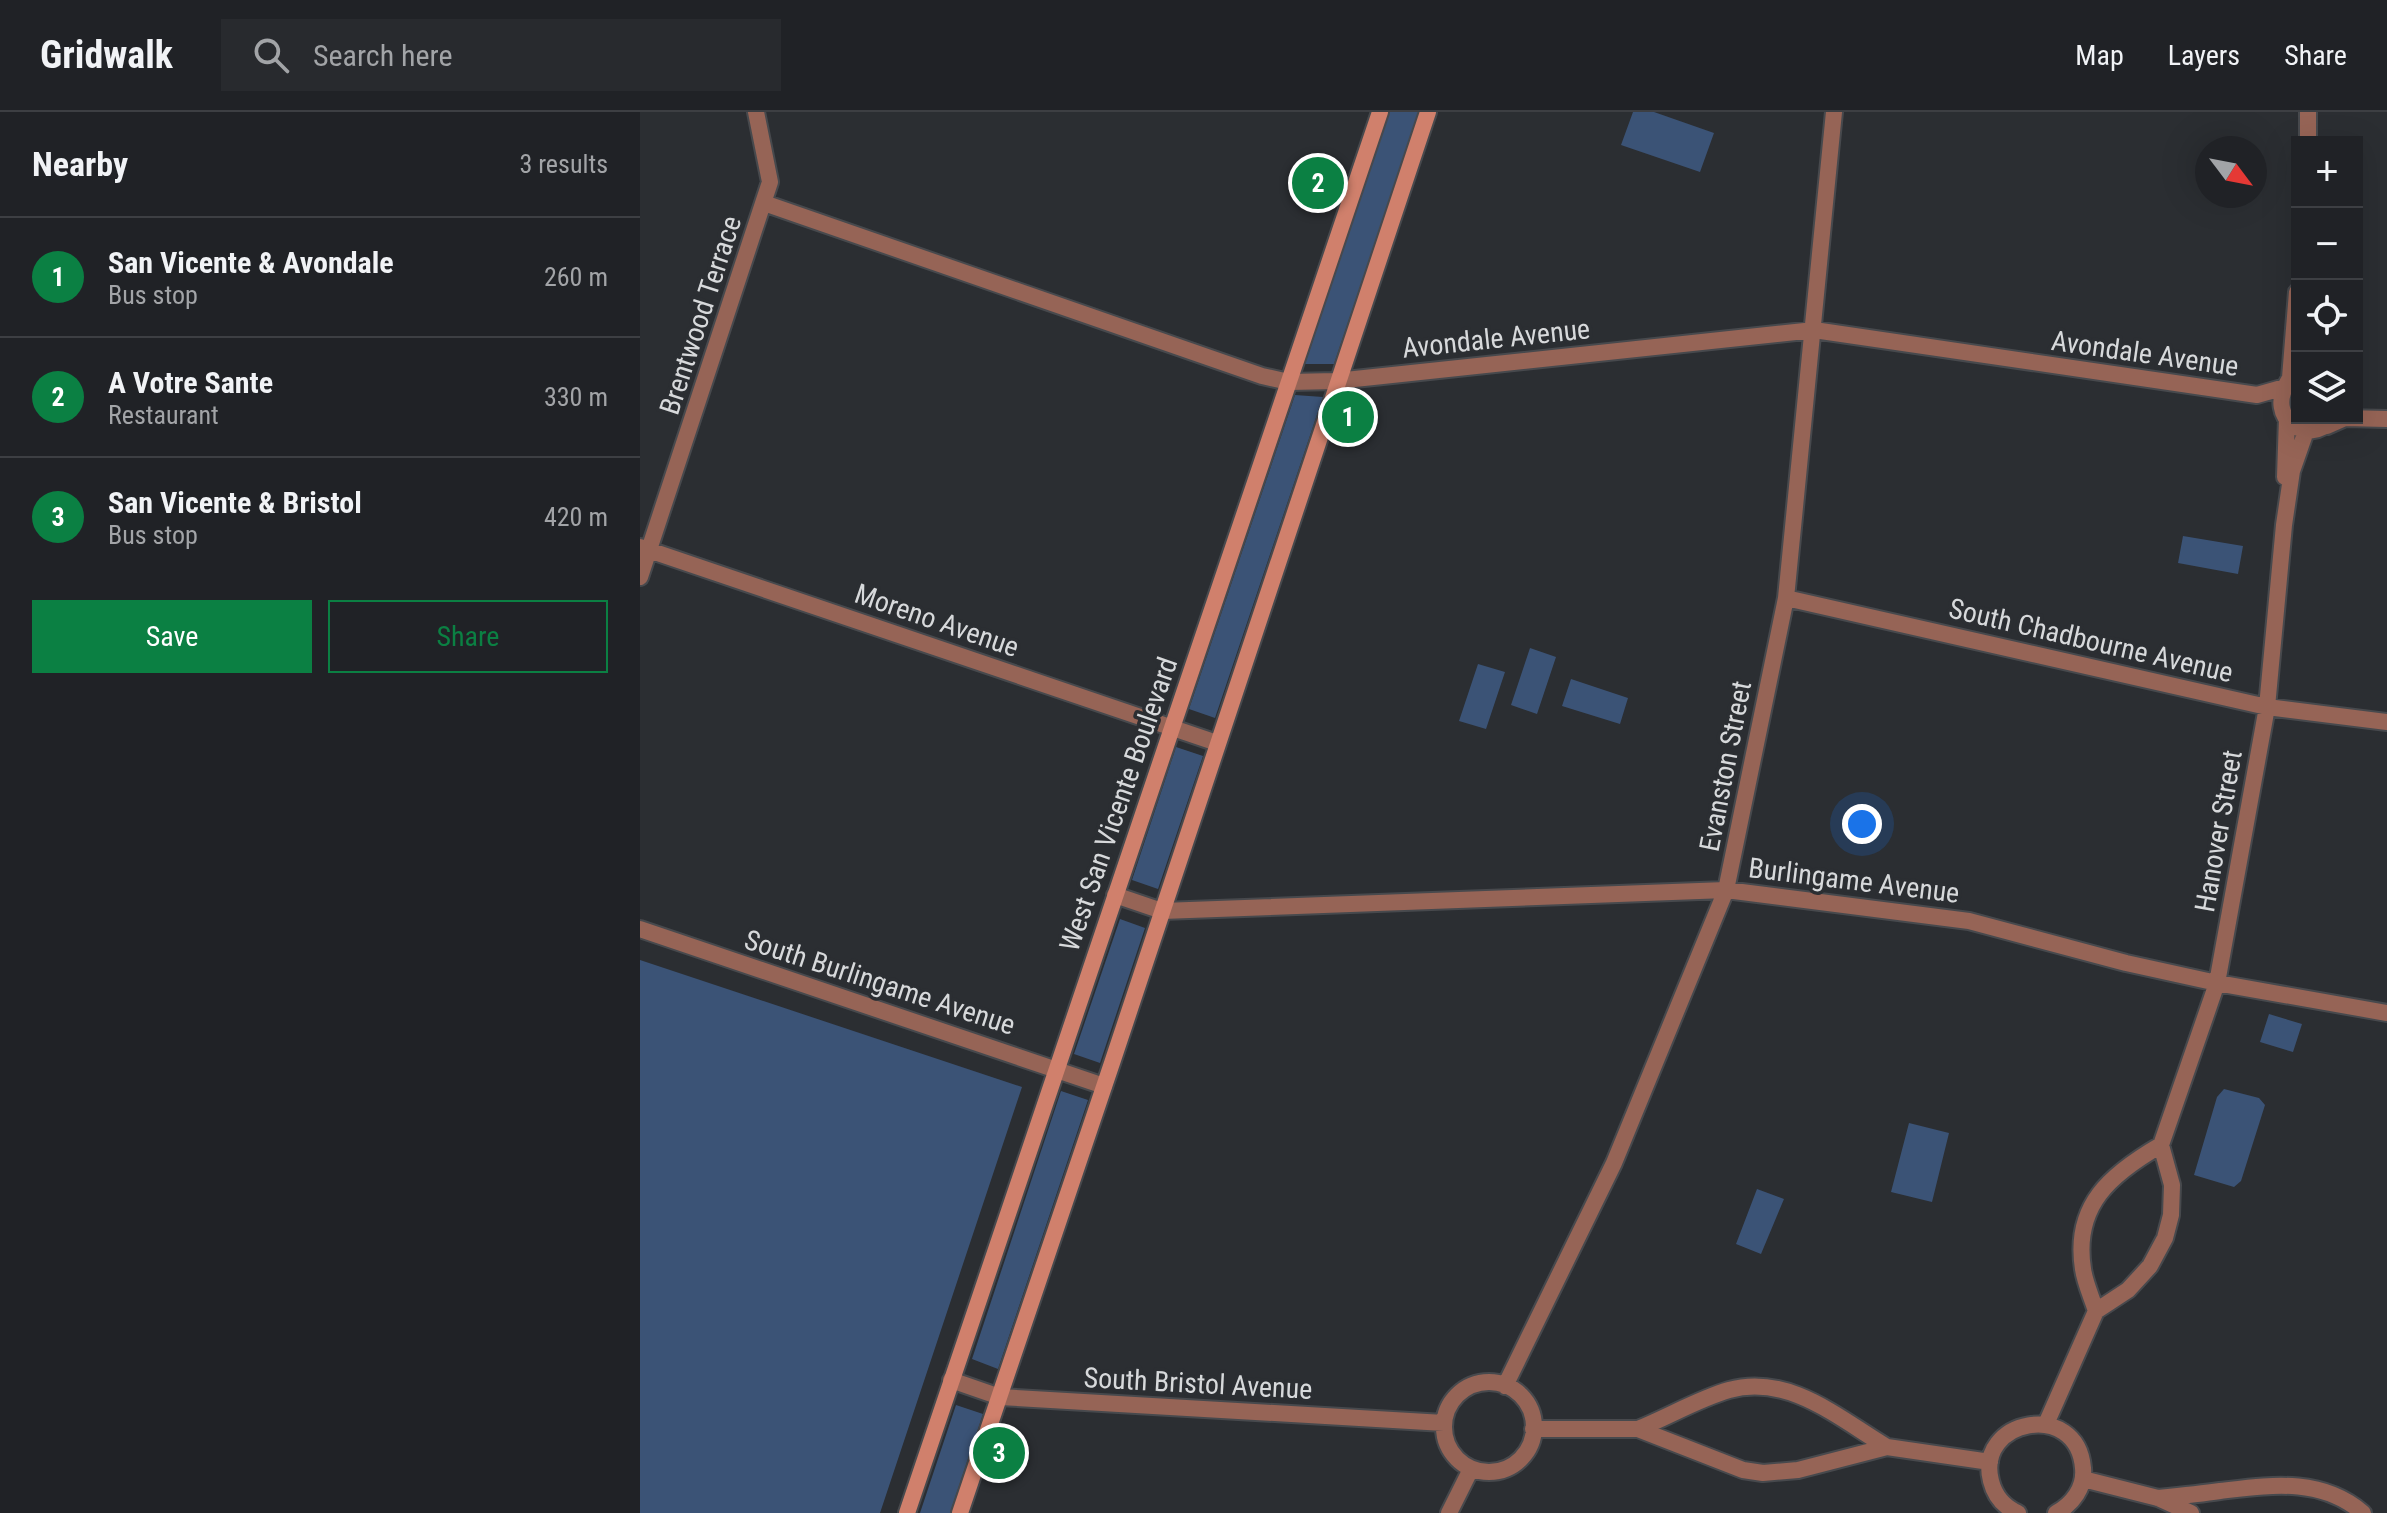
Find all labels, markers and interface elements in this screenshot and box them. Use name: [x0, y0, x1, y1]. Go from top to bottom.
search box: [221, 19, 781, 91]
text: Gridwalk: [40, 33, 173, 77]
icon: search: [249, 33, 293, 77]
text: Search here: [313, 38, 453, 73]
text: Map: [2075, 39, 2124, 72]
text: Layers: [2168, 39, 2240, 72]
text: Share: [2284, 39, 2347, 72]
north arrow: [2195, 136, 2267, 208]
map controls: [2291, 136, 2363, 424]
button: +: [2291, 136, 2363, 208]
text: Nearby: [32, 144, 128, 184]
text: 3 results: [519, 149, 608, 179]
pin: 2: [1292, 153, 1344, 213]
button: −: [2291, 208, 2363, 280]
street label: Brentwood Terrace: [653, 212, 748, 419]
text: San Vicente & Avondale: [108, 245, 394, 280]
text: 1: [51, 262, 65, 292]
text: 260 m: [544, 262, 608, 292]
text: Bus stop: [108, 280, 198, 310]
button: locate: [2291, 280, 2363, 352]
street label: Avondale Avenue: [1400, 312, 1592, 365]
street label: Avondale Avenue: [2049, 324, 2241, 383]
button: layers: [2291, 352, 2363, 424]
text: A Votre Sante: [108, 365, 273, 400]
text: 2: [51, 382, 65, 412]
text: 330 m: [544, 382, 608, 412]
pin: 1: [1322, 387, 1374, 447]
text: Restaurant: [108, 400, 219, 430]
text: San Vicente & Bristol: [108, 485, 362, 520]
text: 3: [51, 502, 65, 532]
text: 420 m: [544, 502, 608, 532]
text: Bus stop: [108, 520, 198, 550]
street label: Moreno Avenue: [850, 577, 1023, 664]
street label: South Chadbourne Avenue: [1946, 592, 2236, 689]
button: Save: [32, 600, 312, 673]
button: Share: [328, 600, 608, 673]
street label: West San Vicente Boulevard: [1053, 653, 1184, 955]
street label: Evanston Street: [1693, 678, 1758, 854]
street label: Hanover Street: [2188, 748, 2249, 915]
your location: [1842, 804, 1882, 844]
street label: Burlingame Avenue: [1747, 851, 1961, 910]
street label: South Burlingame Avenue: [740, 923, 1019, 1042]
street label: South Bristol Avenue: [1083, 1361, 1313, 1406]
pin: 3: [973, 1423, 1025, 1483]

